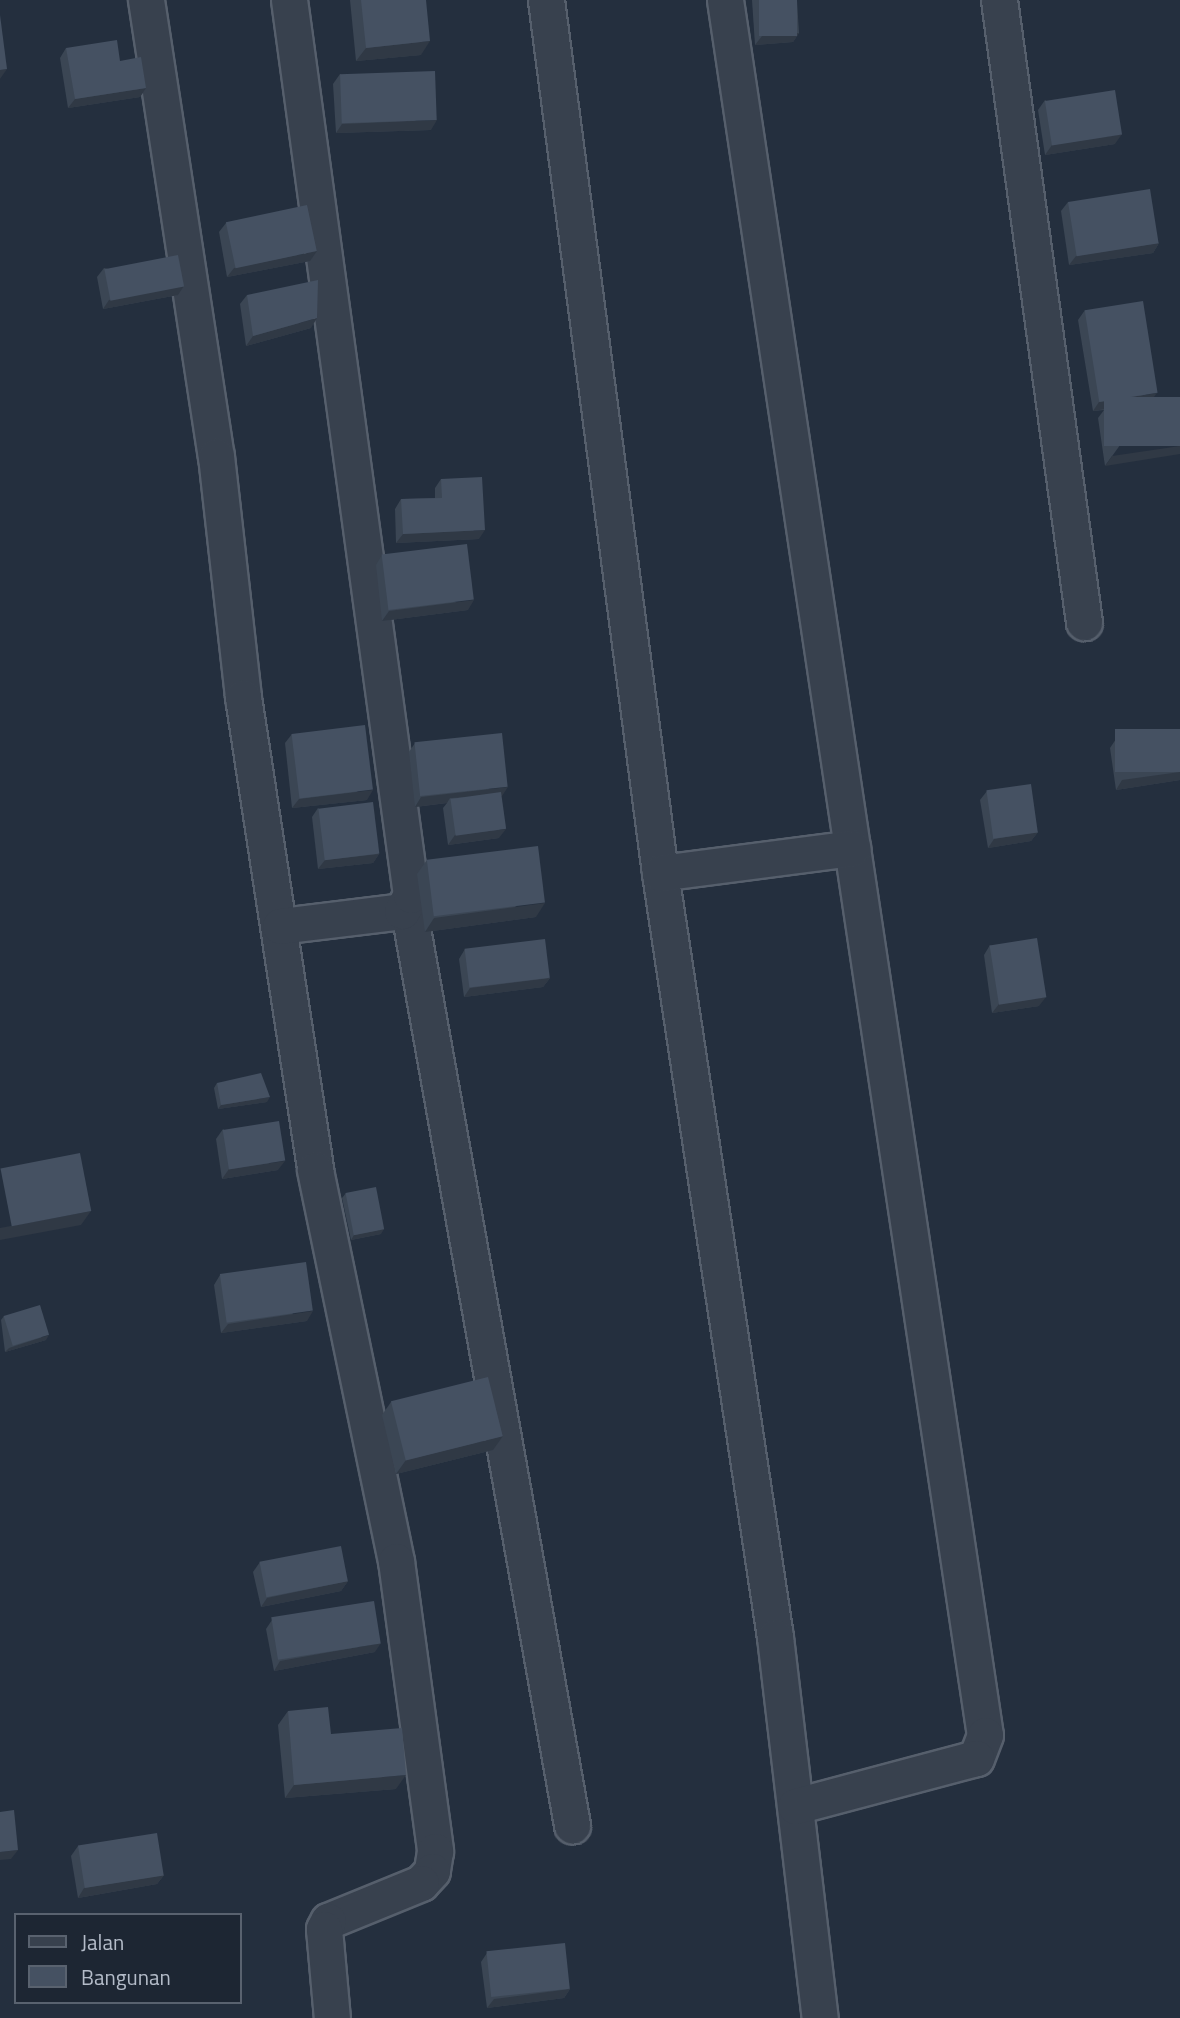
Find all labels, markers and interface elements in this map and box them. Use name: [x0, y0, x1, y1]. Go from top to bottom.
legend: [14, 1913, 242, 2004]
text: Jalan: [81, 1926, 124, 1958]
text: Bangunan: [81, 1961, 171, 1993]

